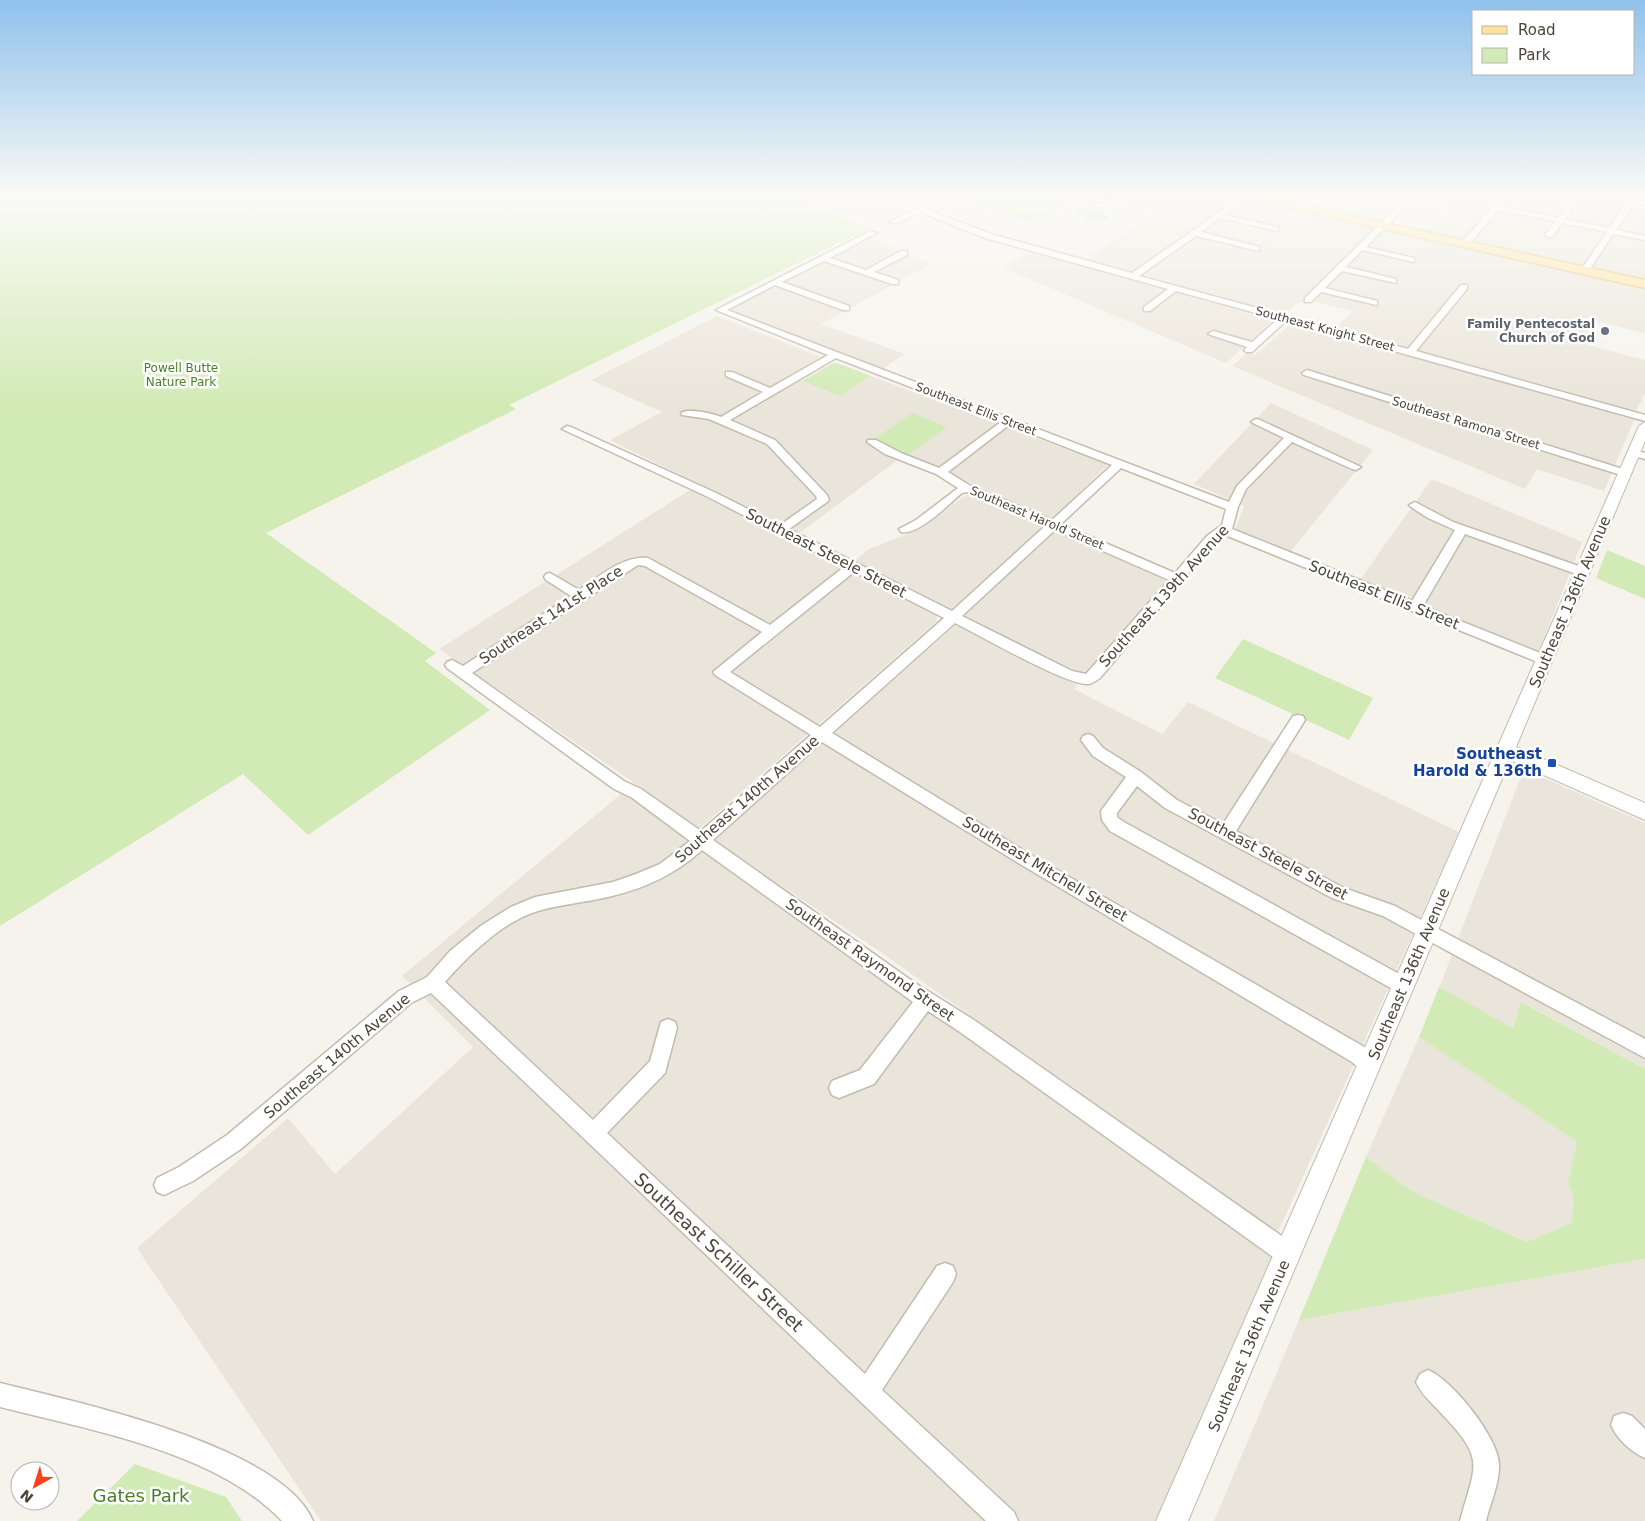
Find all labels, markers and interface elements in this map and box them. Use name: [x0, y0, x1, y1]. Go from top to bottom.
legend: [1472, 10, 1635, 75]
text: Road: [1518, 21, 1556, 39]
text: Park: [1518, 46, 1551, 64]
street label: Southeast Knight Street: [1254, 304, 1396, 354]
place label: Family Pentecostal Church of God: [1467, 317, 1595, 345]
marker: Family Pentecostal Church of God: [1599, 325, 1611, 337]
park label: Powell Butte Nature Park: [144, 361, 218, 389]
street label: Southeast Ellis Street: [914, 379, 1039, 439]
street label: Southeast Ramona Street: [1390, 394, 1542, 452]
street label: Southeast Harold Street: [968, 483, 1106, 553]
street label: Southeast Steele Street: [743, 505, 910, 601]
street label: Southeast 136th Avenue: [1526, 513, 1614, 691]
street label: Southeast 139th Avenue: [1095, 521, 1233, 671]
street label: Southeast Ellis Street: [1306, 557, 1462, 633]
street label: Southeast 141st Place: [476, 562, 626, 668]
street label: Southeast 140th Avenue: [671, 732, 823, 866]
place label: Southeast Harold & 136th: [1413, 745, 1542, 780]
marker: Southeast Harold & 136th: [1546, 757, 1558, 769]
street label: Southeast Steele Street: [1185, 804, 1351, 904]
street label: Southeast Mitchell Street: [959, 813, 1131, 925]
street label: Southeast 136th Avenue: [1365, 885, 1453, 1063]
street label: Southeast Raymond Street: [782, 895, 958, 1025]
street label: Southeast 140th Avenue: [260, 990, 414, 1122]
street label: Southeast Schiller Street: [630, 1168, 808, 1336]
street label: Southeast 136th Avenue: [1205, 1257, 1293, 1435]
north arrow: [10, 1461, 60, 1511]
park label: Gates Park: [92, 1485, 190, 1506]
text: N: [17, 1486, 36, 1506]

